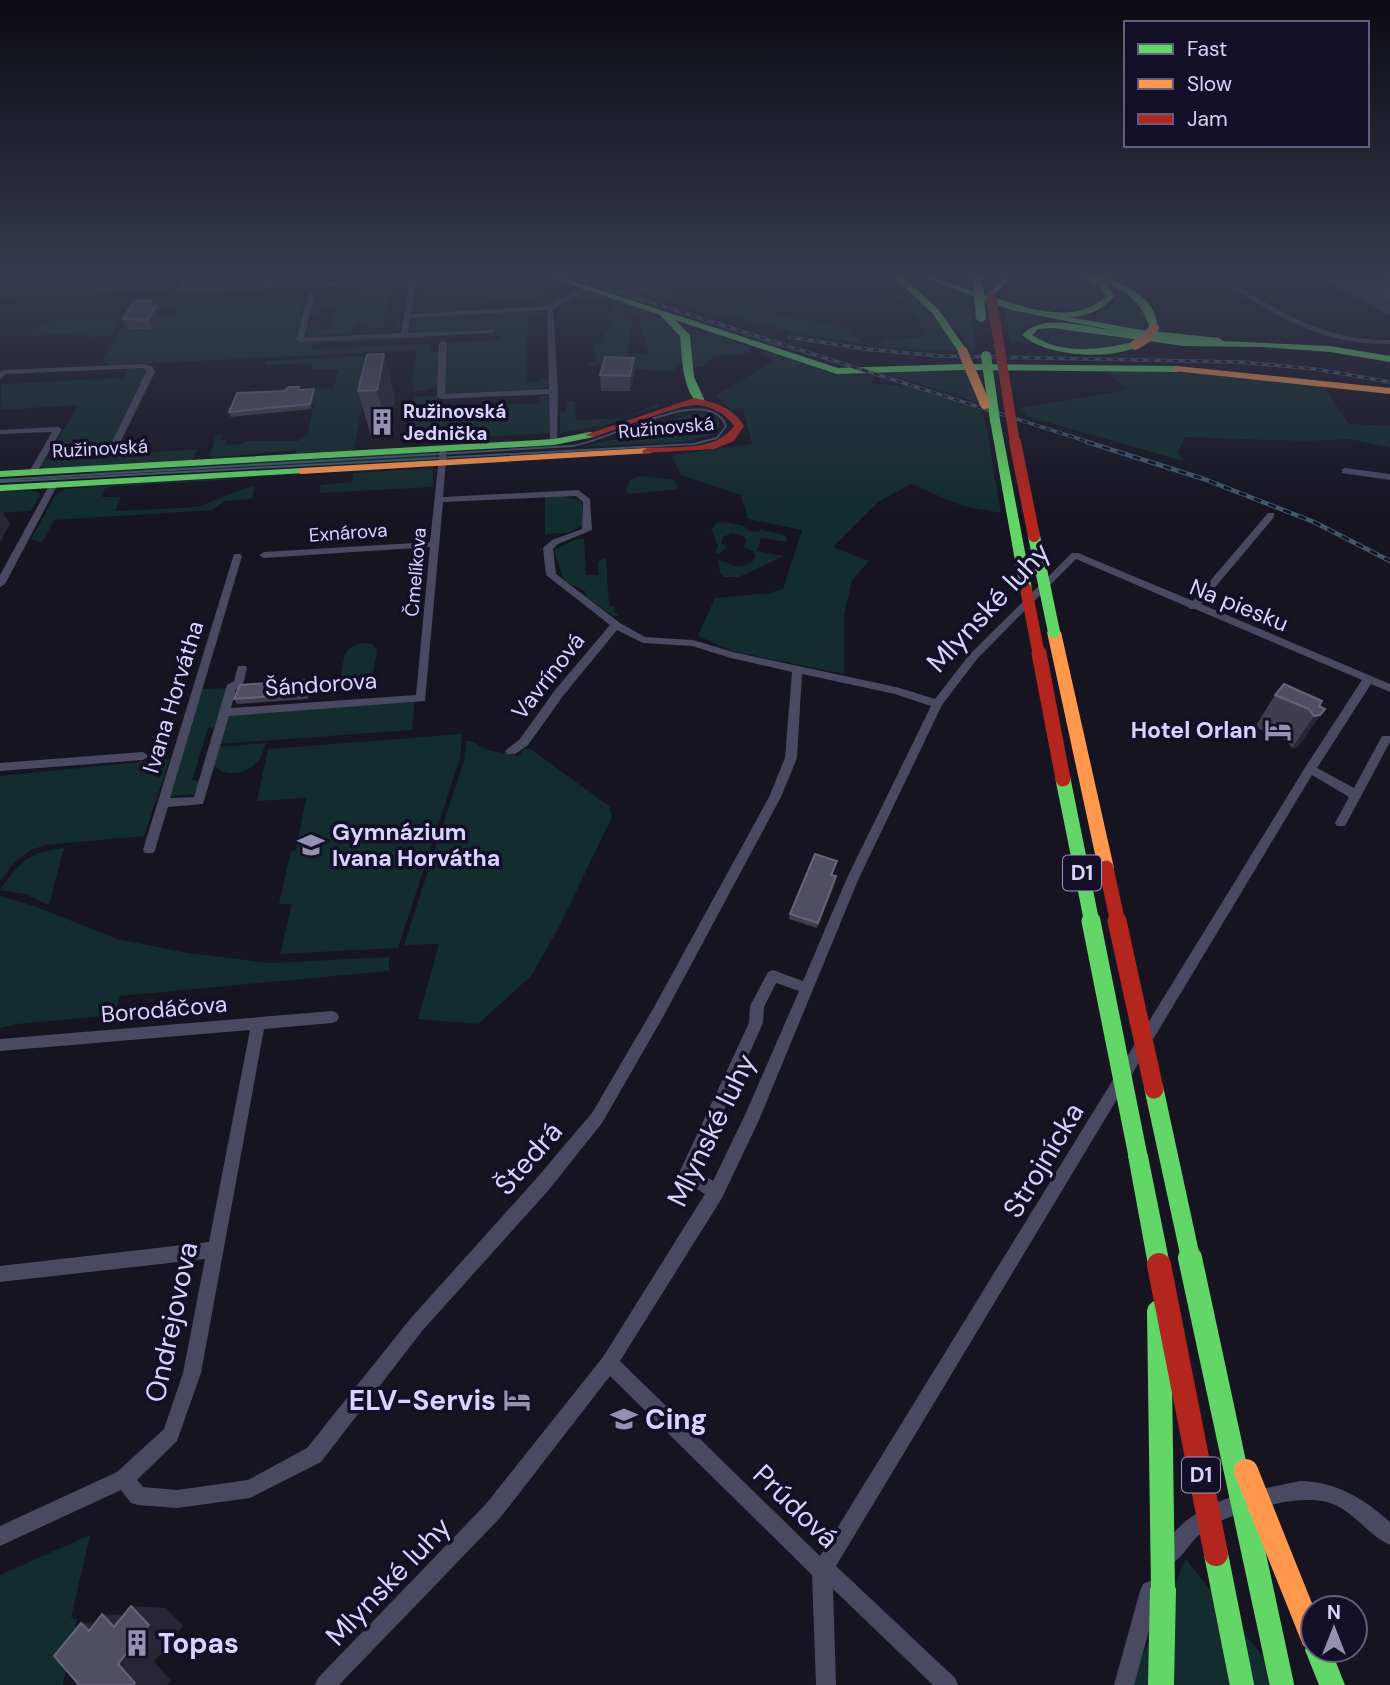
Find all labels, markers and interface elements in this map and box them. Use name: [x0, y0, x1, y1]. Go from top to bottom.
legend: [1124, 21, 1369, 147]
text: Fast: [1187, 35, 1227, 63]
text: Slow: [1187, 70, 1232, 98]
text: Jam: [1187, 105, 1228, 133]
place label: Ružinovská Jednička: [403, 399, 506, 446]
building icon: Ružinovská Jednička: [367, 407, 397, 437]
street label: Ružinovská: [617, 411, 715, 444]
street label: Ružinovská: [51, 434, 149, 463]
street label: Exnárova: [308, 517, 388, 548]
street label: Čmelíkova: [399, 526, 432, 618]
street label: Mlynské luhy: [918, 534, 1058, 680]
street label: Na piesku: [1185, 572, 1293, 638]
street label: Ivana Horvátha: [136, 617, 210, 777]
street label: Vavrínová: [505, 626, 591, 726]
street label: Šándorova: [264, 665, 378, 703]
place label: Hotel Orlan: [1131, 715, 1257, 745]
hotel icon: Hotel Orlan: [1263, 715, 1293, 745]
place label: Gymnázium Ivana Horvátha: [332, 817, 500, 873]
school or university icon: Gymnázium Ivana Horvátha: [296, 830, 326, 860]
road number: D1: [1063, 856, 1101, 890]
street label: Borodáčova: [100, 989, 228, 1029]
street label: Mlynské luhy: [659, 1048, 764, 1213]
street label: Strojnícka: [995, 1096, 1092, 1225]
street label: Štedrá: [486, 1114, 571, 1203]
street label: Ondrejovova: [136, 1239, 207, 1406]
place label: ELV-Servis: [349, 1382, 496, 1419]
hotel icon: ELV-Servis: [502, 1385, 532, 1415]
place label: Cing: [645, 1401, 707, 1438]
school or university icon: Cing: [609, 1404, 639, 1434]
street label: Prúdová: [745, 1456, 846, 1556]
road number: D1: [1182, 1458, 1220, 1492]
street label: Mlynské luhy: [318, 1509, 459, 1654]
north arrow: [1299, 1594, 1369, 1664]
text: N: [1327, 1600, 1341, 1625]
place label: Topas: [158, 1625, 239, 1662]
building icon: Topas: [122, 1628, 152, 1658]

